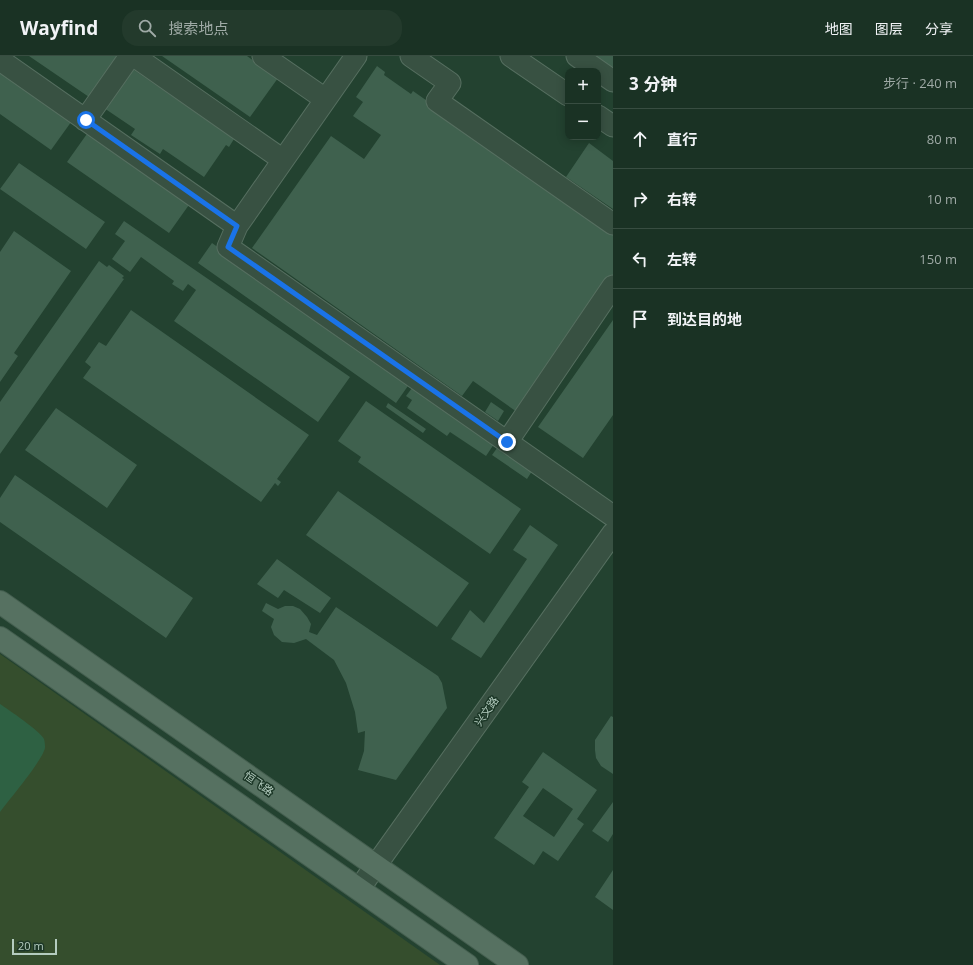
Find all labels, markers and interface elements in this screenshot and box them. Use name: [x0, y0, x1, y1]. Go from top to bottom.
search box: [122, 10, 402, 46]
text: Wayfind: [20, 15, 98, 41]
icon: search: [136, 17, 158, 39]
text: 搜索地点: [168, 18, 228, 38]
text: 地图: [825, 19, 853, 38]
text: 图层: [875, 19, 903, 38]
text: 分享: [925, 19, 953, 38]
map controls: [565, 68, 601, 140]
button: +: [565, 68, 601, 104]
text: 3 分钟: [629, 72, 677, 95]
text: 步行 · 240 m: [883, 74, 957, 92]
button: −: [565, 104, 601, 140]
route start: [77, 111, 95, 129]
icon: ahead: [629, 128, 651, 150]
text: 直行: [667, 129, 697, 149]
text: 80 m: [927, 130, 957, 148]
icon: right: [629, 188, 651, 210]
text: 右转: [667, 189, 697, 209]
text: 10 m: [927, 190, 957, 208]
icon: left: [629, 248, 651, 270]
text: 左转: [667, 249, 697, 269]
text: 150 m: [919, 250, 957, 268]
icon: arrive: [629, 308, 651, 330]
text: 到达目的地: [667, 309, 742, 329]
route end: [498, 433, 516, 451]
street label: 兴文路: [470, 693, 502, 729]
street label: 恒飞路: [241, 767, 277, 799]
scale bar: [12, 937, 57, 956]
text: 20 m: [18, 938, 44, 953]

